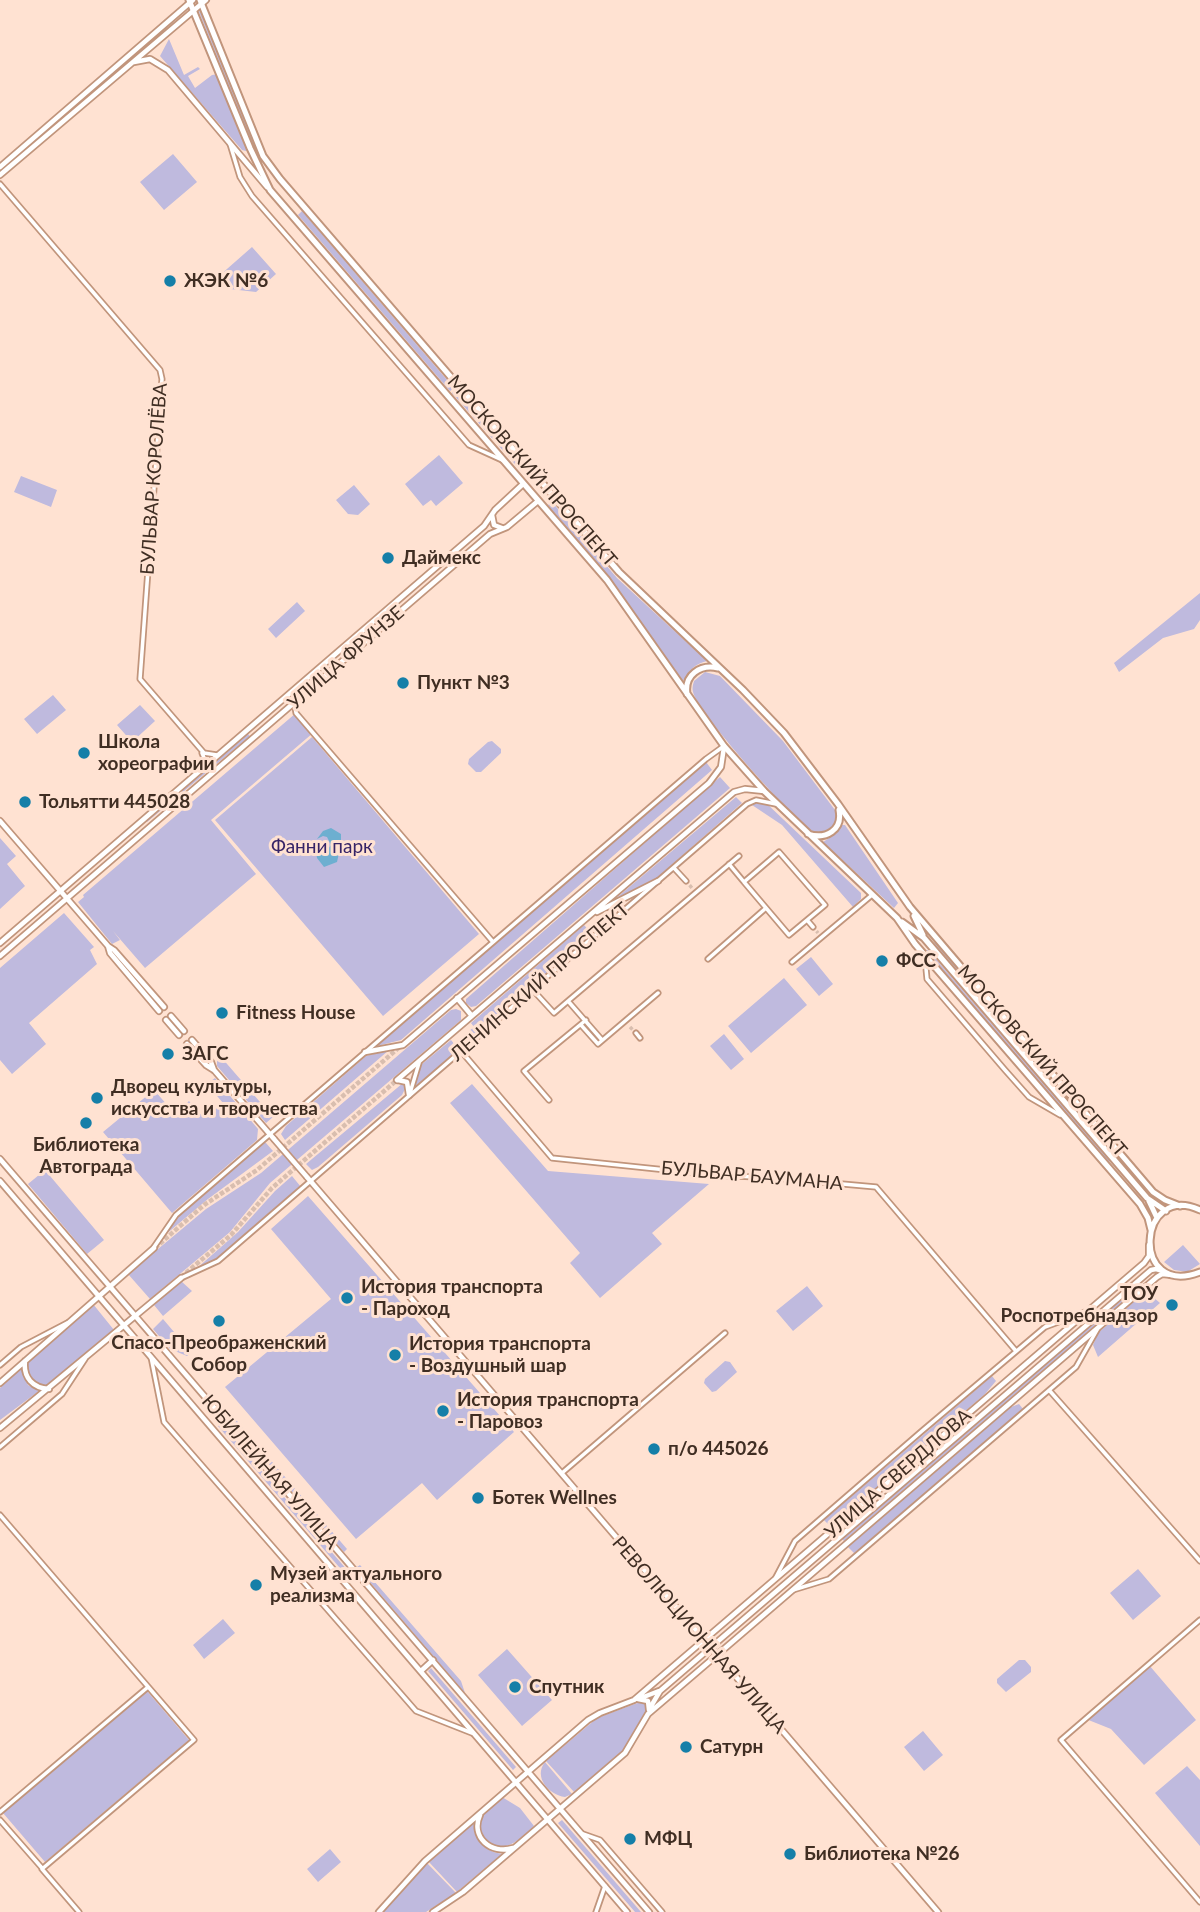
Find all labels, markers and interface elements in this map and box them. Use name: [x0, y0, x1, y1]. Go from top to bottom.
place label: ЖЭК №6: [184, 270, 268, 292]
marker: ЖЭК №6: [162, 273, 178, 289]
street label: МОСКОВСКИЙ ПРОСПЕКТ: [442, 370, 622, 572]
street label: БУЛЬВАР КОРОЛЁВА: [136, 382, 172, 576]
place label: Даймекс: [402, 547, 481, 569]
marker: Даймекс: [380, 550, 396, 566]
street label: УЛИЦА ФРУНЗЕ: [283, 601, 409, 715]
place label: Пункт №3: [417, 672, 510, 694]
marker: Пункт №3: [395, 675, 411, 691]
place label: Школа хореографии: [98, 731, 215, 775]
marker: Школа хореографии: [76, 745, 92, 761]
place label: Тольятти 445028: [39, 791, 190, 813]
marker: Тольятти 445028: [17, 794, 33, 810]
park label: Фанни парк: [271, 836, 373, 858]
street label: ЛЕНИНСКИЙ ПРОСПЕКТ: [446, 898, 634, 1066]
place label: ФСС: [896, 950, 936, 972]
marker: ФСС: [874, 953, 890, 969]
street label: МОСКОВСКИЙ ПРОСПЕКТ: [952, 960, 1132, 1162]
place label: Fitness House: [236, 1002, 355, 1024]
marker: Fitness House: [214, 1005, 230, 1021]
place label: ЗАГС: [182, 1043, 228, 1065]
marker: ЗАГС: [160, 1046, 176, 1062]
place label: Дворец культуры, искусства и творчества: [111, 1076, 318, 1120]
marker: Дворец культуры, искусства и творчества: [89, 1090, 105, 1106]
marker: Библиотека Автограда: [78, 1115, 94, 1131]
place label: Библиотека Автограда: [33, 1134, 139, 1178]
street label: БУЛЬВАР БАУМАНА: [660, 1157, 844, 1195]
place label: История транспорта - Пароход: [361, 1276, 543, 1320]
place label: ТОУ Роспотребнадзор: [1000, 1283, 1158, 1327]
marker: История транспорта - Пароход: [339, 1290, 355, 1306]
marker: ТОУ Роспотребнадзор: [1164, 1297, 1180, 1313]
marker: Спасо-Преображенский Собор: [211, 1313, 227, 1329]
place label: Спасо-Преображенский Собор: [111, 1332, 327, 1376]
place label: История транспорта - Воздушный шар: [409, 1333, 591, 1377]
marker: История транспорта - Воздушный шар: [387, 1347, 403, 1363]
place label: История транспорта - Паровоз: [457, 1389, 639, 1433]
street label: ЮБИЛЕЙНАЯ УЛИЦА: [197, 1390, 343, 1554]
marker: История транспорта - Паровоз: [435, 1403, 451, 1419]
street label: УЛИЦА СВЕРДЛОВА: [820, 1404, 976, 1544]
place label: п/о 445026: [668, 1438, 768, 1460]
marker: п/о 445026: [646, 1441, 662, 1457]
place label: Ботек Wellnes: [492, 1487, 617, 1509]
marker: Ботек Wellnes: [470, 1490, 486, 1506]
street label: РЕВОЛЮЦИОННАЯ УЛИЦА: [607, 1532, 791, 1738]
place label: Музей актуального реализма: [270, 1563, 442, 1607]
marker: Музей актуального реализма: [248, 1577, 264, 1593]
place label: Спутник: [529, 1676, 604, 1698]
marker: Спутник: [507, 1679, 523, 1695]
place label: Сатурн: [700, 1736, 763, 1758]
marker: Сатурн: [678, 1739, 694, 1755]
place label: МФЦ: [644, 1828, 692, 1850]
marker: МФЦ: [622, 1831, 638, 1847]
place label: Библиотека №26: [804, 1843, 960, 1865]
marker: Библиотека №26: [782, 1846, 798, 1862]

